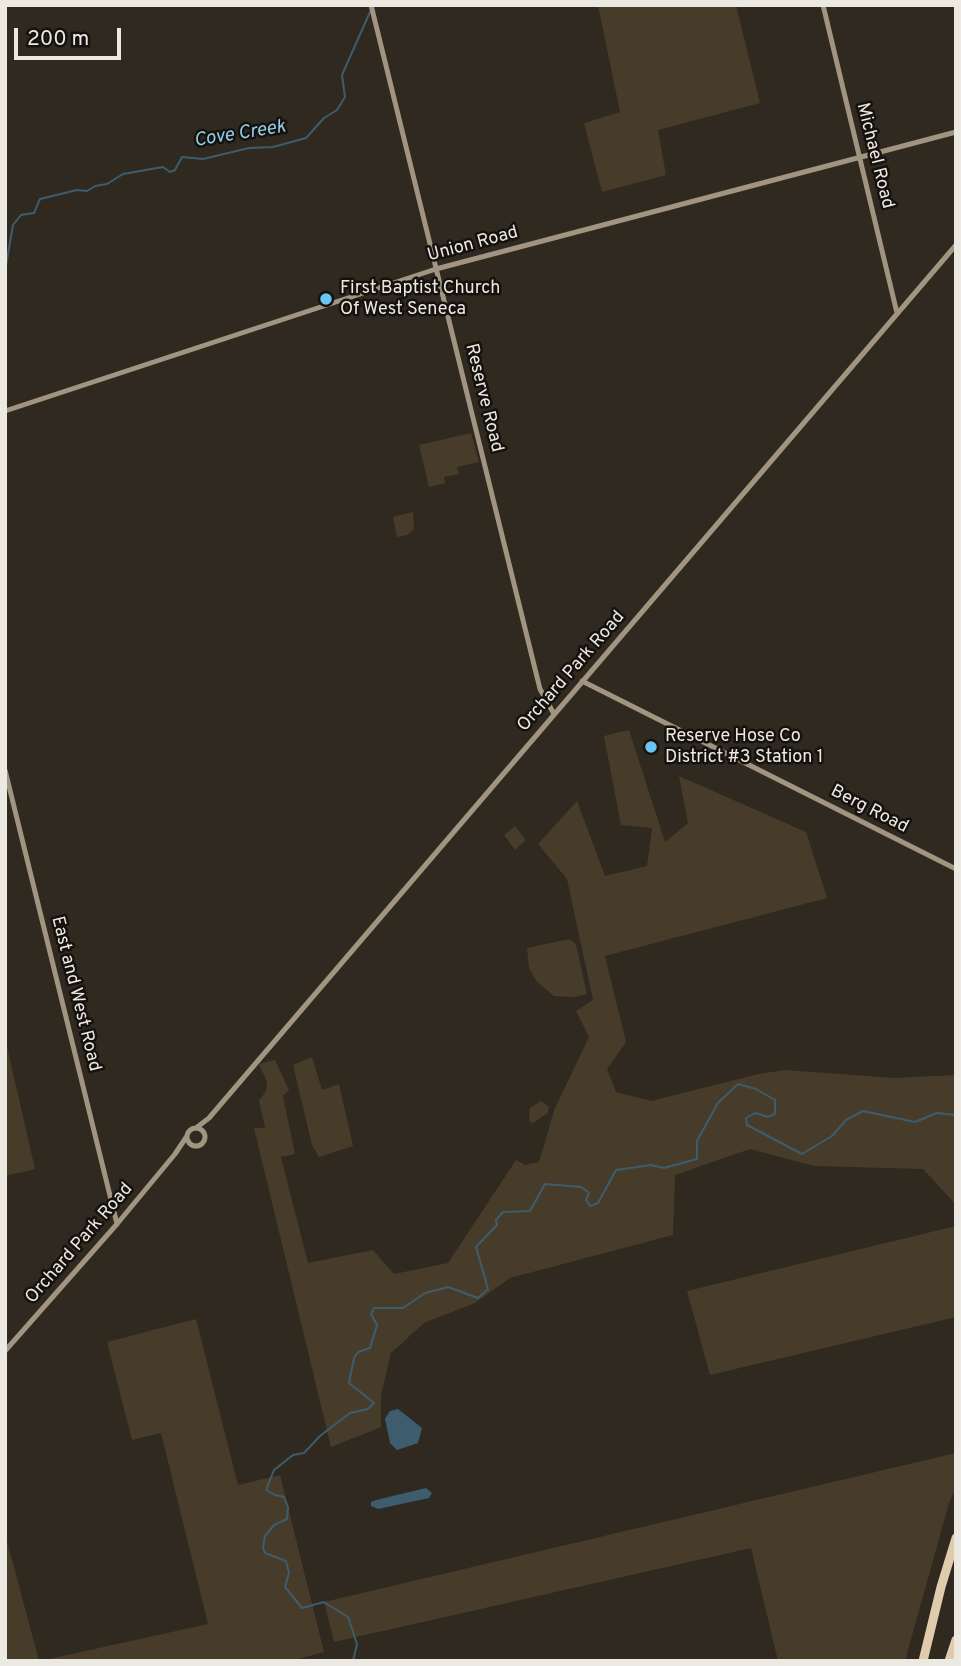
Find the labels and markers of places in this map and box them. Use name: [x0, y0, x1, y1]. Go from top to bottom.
place label: First Baptist Church Of West Seneca: [340, 278, 501, 320]
marker: First Baptist Church Of West Seneca: [318, 291, 334, 307]
place label: Reserve Hose Co District #3 Station 1: [665, 726, 823, 768]
marker: Reserve Hose Co District #3 Station 1: [643, 739, 659, 755]

